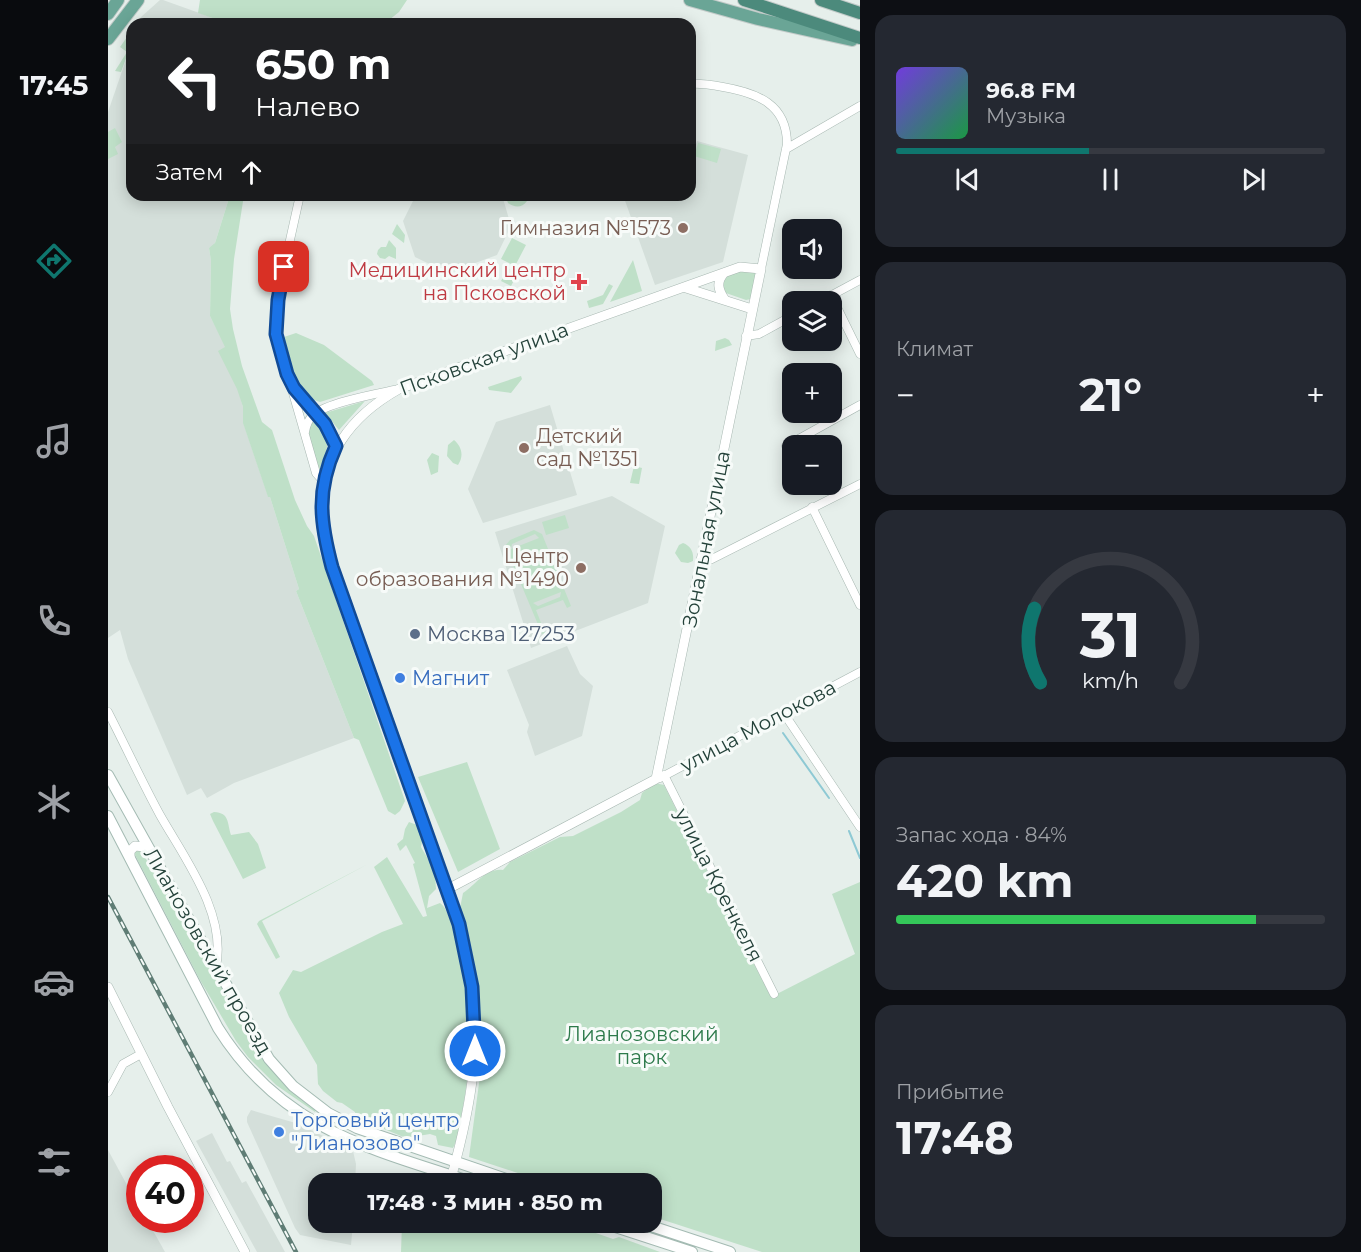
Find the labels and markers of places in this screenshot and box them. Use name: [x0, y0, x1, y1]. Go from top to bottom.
place label: Гимназия №1573: [500, 216, 671, 240]
marker: Гимназия №1573: [676, 221, 690, 235]
pin: [258, 241, 309, 292]
place label: Медицинский центр на Псковской: [349, 258, 566, 305]
marker: Медицинский центр на Псковской: [570, 273, 588, 291]
place label: Детский сад №1351: [536, 424, 639, 471]
marker: Детский сад №1351: [517, 441, 531, 455]
place label: Центр образования №1490: [356, 544, 569, 591]
marker: Центр образования №1490: [574, 561, 588, 575]
place label: Москва 127253: [427, 622, 575, 646]
marker: Москва 127253: [408, 627, 422, 641]
place label: Магнит: [412, 666, 490, 690]
marker: Магнит: [393, 671, 407, 685]
place label: Торговый центр "Лианозово": [291, 1108, 459, 1155]
marker: Торговый центр "Лианозово": [272, 1125, 286, 1139]

